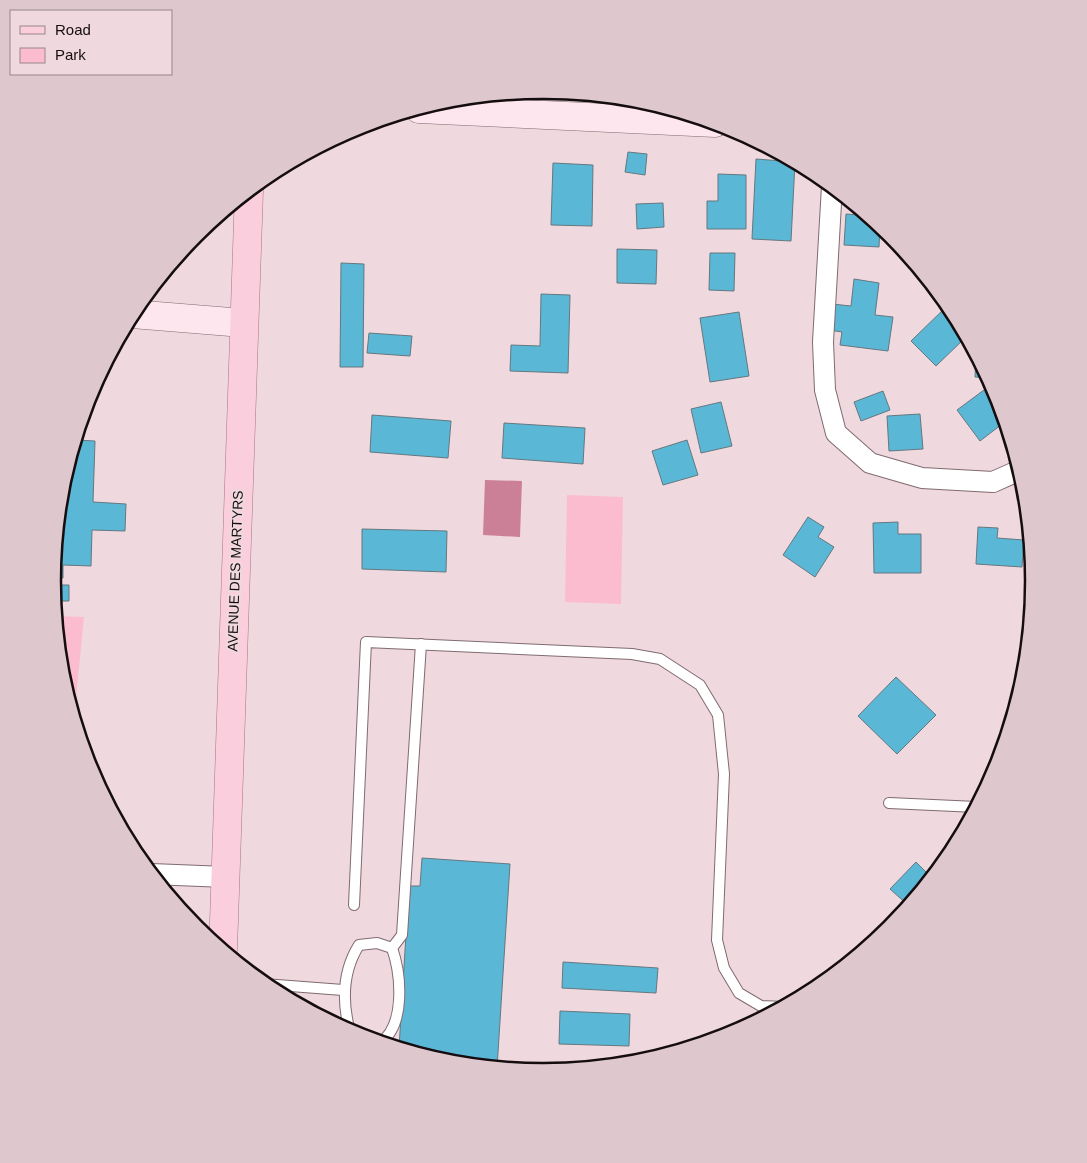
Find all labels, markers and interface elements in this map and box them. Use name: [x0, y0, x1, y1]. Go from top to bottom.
legend: [10, 10, 172, 75]
text: Road: [55, 21, 91, 38]
text: Park: [55, 46, 86, 63]
street label: AVENUE DES MARTYRS: [224, 490, 246, 652]

